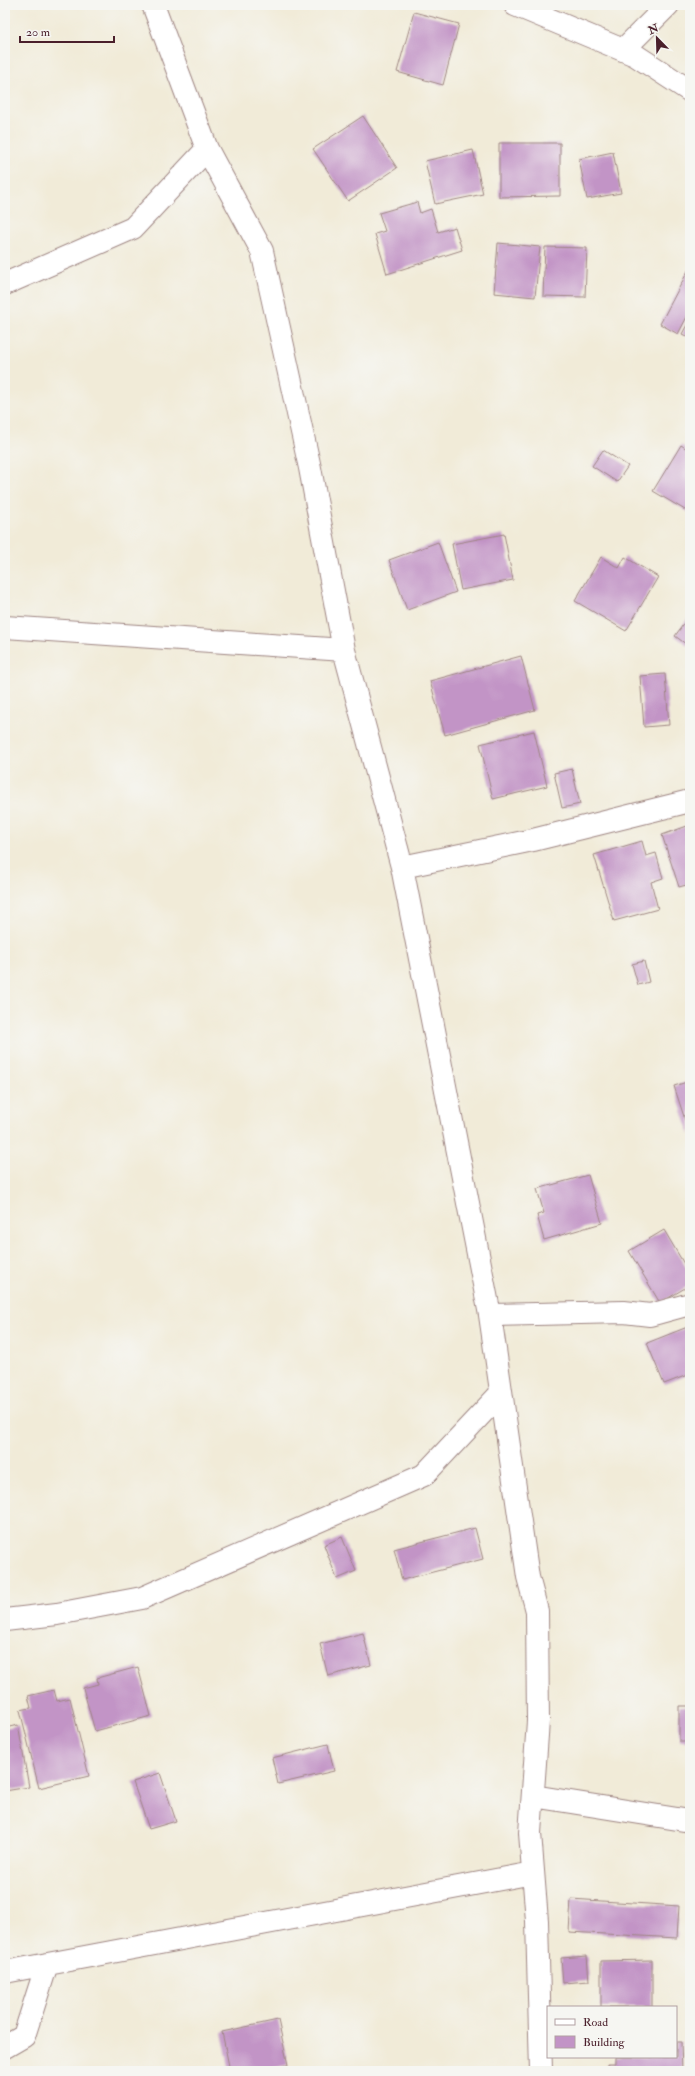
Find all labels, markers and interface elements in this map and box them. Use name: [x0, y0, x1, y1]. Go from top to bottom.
scale bar: [20, 18, 114, 44]
north arrow: [637, 18, 677, 58]
text: N: [645, 21, 661, 38]
text: 20 m: [26, 25, 51, 40]
legend: [547, 2006, 677, 2058]
text: Road: [583, 2015, 608, 2030]
text: Building: [583, 2035, 626, 2050]

